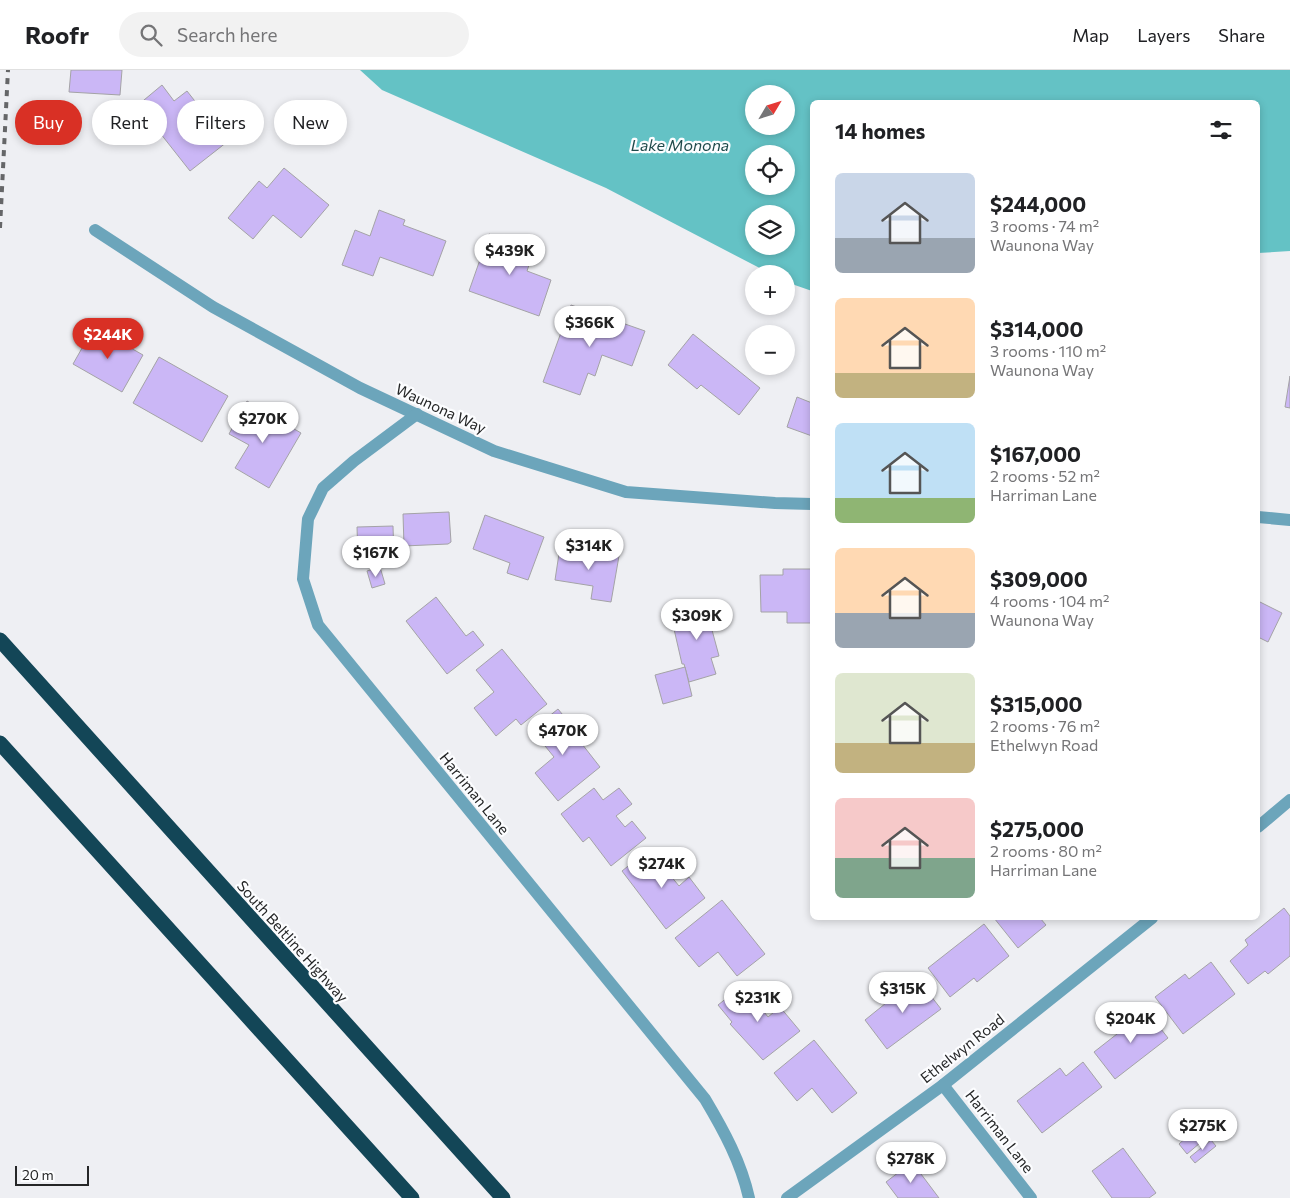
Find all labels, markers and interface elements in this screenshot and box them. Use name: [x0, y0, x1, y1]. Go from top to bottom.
search box: [119, 12, 469, 57]
text: Roofr: [25, 20, 89, 49]
icon: search: [137, 21, 165, 49]
text: Search here: [177, 23, 278, 46]
text: Map: [1072, 24, 1109, 46]
text: Layers: [1137, 24, 1190, 46]
text: Share: [1218, 24, 1265, 46]
north arrow: [745, 85, 795, 135]
map controls: [745, 85, 795, 375]
chip: Buy: [15, 100, 82, 145]
chip: Rent: [92, 100, 167, 145]
chip: Filters: [177, 100, 264, 145]
chip: New: [274, 100, 347, 145]
icon: filters: [1207, 116, 1235, 144]
text: 14 homes: [835, 118, 925, 143]
water label: Lake Monona: [631, 135, 729, 154]
button: locate: [745, 145, 795, 195]
text: $244,000: [990, 191, 1086, 216]
icon: home: [875, 193, 935, 253]
button: layers: [745, 205, 795, 255]
text: 3 rooms · 74 m²: [990, 216, 1099, 235]
pin: $439K: [475, 234, 545, 276]
text: Waunona Way: [990, 235, 1094, 254]
text: $439K: [485, 240, 535, 259]
button: +: [745, 265, 795, 315]
pin: $366K: [555, 306, 625, 348]
text: $366K: [565, 312, 615, 331]
text: $314,000: [990, 316, 1083, 341]
pin: $244K: [73, 318, 143, 360]
icon: home: [875, 318, 935, 378]
text: $244K: [84, 324, 132, 343]
button: −: [745, 325, 795, 375]
text: 3 rooms · 110 m²: [990, 341, 1106, 360]
text: Waunona Way: [990, 360, 1094, 379]
street label: Waunona Way: [393, 379, 489, 437]
pin: $270K: [228, 402, 298, 444]
text: $270K: [239, 408, 287, 427]
text: $167,000: [990, 441, 1081, 466]
icon: home: [875, 443, 935, 503]
text: 2 rooms · 52 m²: [990, 466, 1100, 485]
text: Harriman Lane: [990, 485, 1097, 504]
pin: $314K: [554, 528, 624, 571]
text: $314K: [566, 535, 612, 554]
pin: $167K: [341, 536, 411, 578]
text: $167K: [353, 542, 399, 561]
text: $309,000: [990, 566, 1088, 591]
icon: home: [875, 568, 935, 628]
text: 4 rooms · 104 m²: [990, 591, 1109, 610]
pin: $309K: [662, 598, 732, 641]
text: $309K: [672, 605, 722, 624]
text: Waunona Way: [990, 610, 1094, 629]
text: $315,000: [990, 691, 1083, 716]
icon: home: [875, 693, 935, 753]
pin: $470K: [528, 714, 598, 756]
text: 2 rooms · 76 m²: [990, 716, 1100, 735]
text: $470K: [538, 720, 588, 739]
text: Ethelwyn Road: [990, 735, 1098, 754]
street label: Harriman Lane: [436, 748, 514, 838]
text: $275,000: [990, 816, 1084, 841]
icon: home: [875, 818, 935, 878]
text: 2 rooms · 80 m²: [990, 841, 1102, 860]
pin: $274K: [627, 846, 697, 889]
text: $274K: [638, 853, 686, 872]
text: Harriman Lane: [990, 860, 1097, 879]
street label: South Beltline Highway: [234, 877, 352, 1006]
pin: $315K: [868, 972, 938, 1014]
text: $315K: [880, 978, 926, 997]
pin: $231K: [723, 980, 793, 1023]
text: $231K: [735, 987, 781, 1006]
pin: $204K: [1096, 1002, 1166, 1044]
text: $204K: [1106, 1008, 1156, 1027]
street label: Ethelwyn Road: [916, 1010, 1008, 1086]
street label: Harriman Lane: [962, 1086, 1038, 1176]
pin: $275K: [1168, 1108, 1238, 1151]
text: $275K: [1179, 1115, 1227, 1134]
pin: $278K: [876, 1142, 946, 1184]
text: $278K: [887, 1148, 935, 1167]
scale bar: [15, 1163, 89, 1186]
text: 20 m: [22, 1166, 54, 1183]

